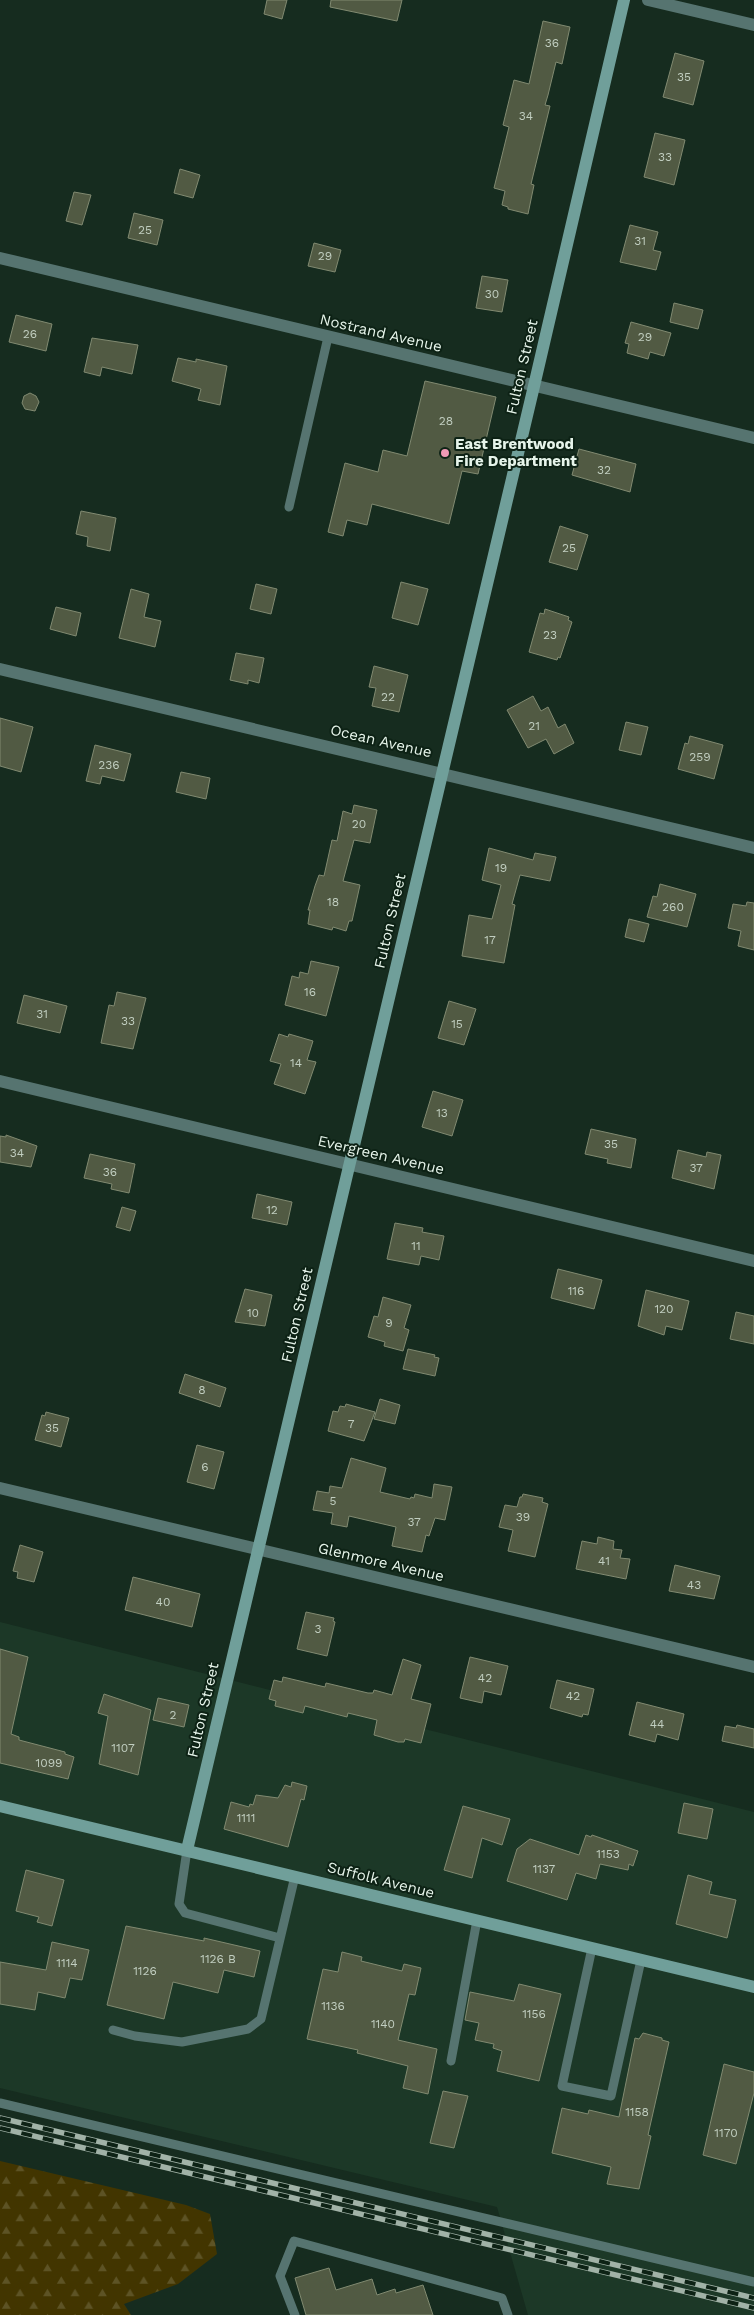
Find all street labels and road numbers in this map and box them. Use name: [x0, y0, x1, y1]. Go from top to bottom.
street label: Nostrand Avenue: [318, 310, 444, 356]
street label: Fulton Street: [502, 317, 542, 416]
street label: Ocean Avenue: [328, 721, 434, 761]
street label: Fulton Street: [370, 871, 410, 970]
street label: Evergreen Avenue: [316, 1132, 446, 1178]
street label: Fulton Street: [277, 1265, 317, 1364]
street label: Glenmore Avenue: [316, 1539, 446, 1585]
street label: Fulton Street: [183, 1660, 223, 1759]
street label: Suffolk Avenue: [326, 1858, 436, 1902]

